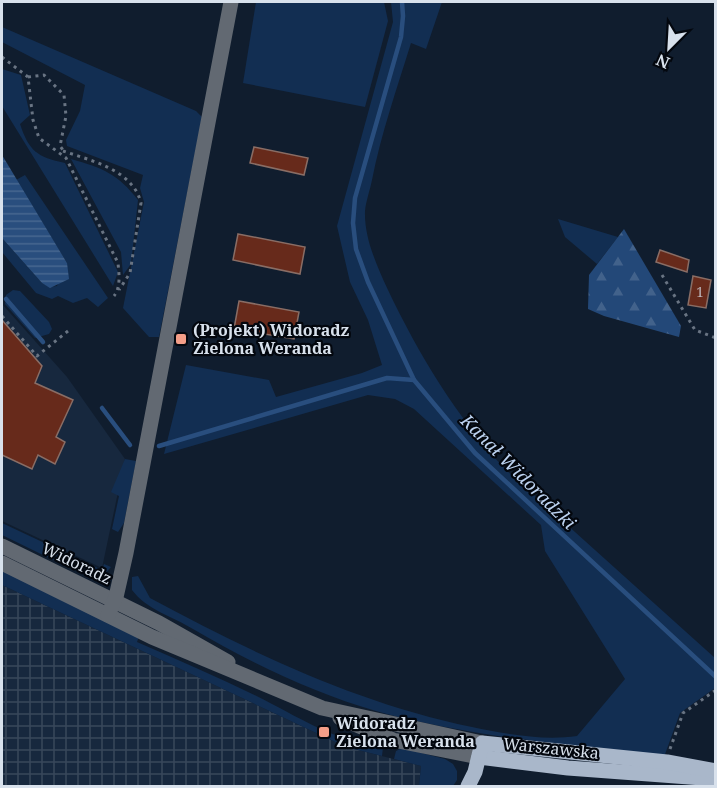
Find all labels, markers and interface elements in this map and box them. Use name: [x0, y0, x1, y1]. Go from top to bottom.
north arrow: [639, 18, 699, 78]
text: N: [652, 49, 673, 74]
house number: 1: [696, 282, 704, 301]
place label: (Projekt) Widoradz Zielona Weranda: [193, 319, 349, 359]
marker: (Projekt) Widoradz Zielona Weranda: [174, 332, 188, 346]
water label: Kanał Widoradzki: [455, 408, 582, 534]
street label: Widoradz: [38, 537, 116, 589]
place label: Widoradz Zielona Weranda: [336, 712, 475, 752]
marker: Widoradz Zielona Weranda: [317, 725, 331, 739]
street label: Warszawska: [502, 732, 600, 764]

